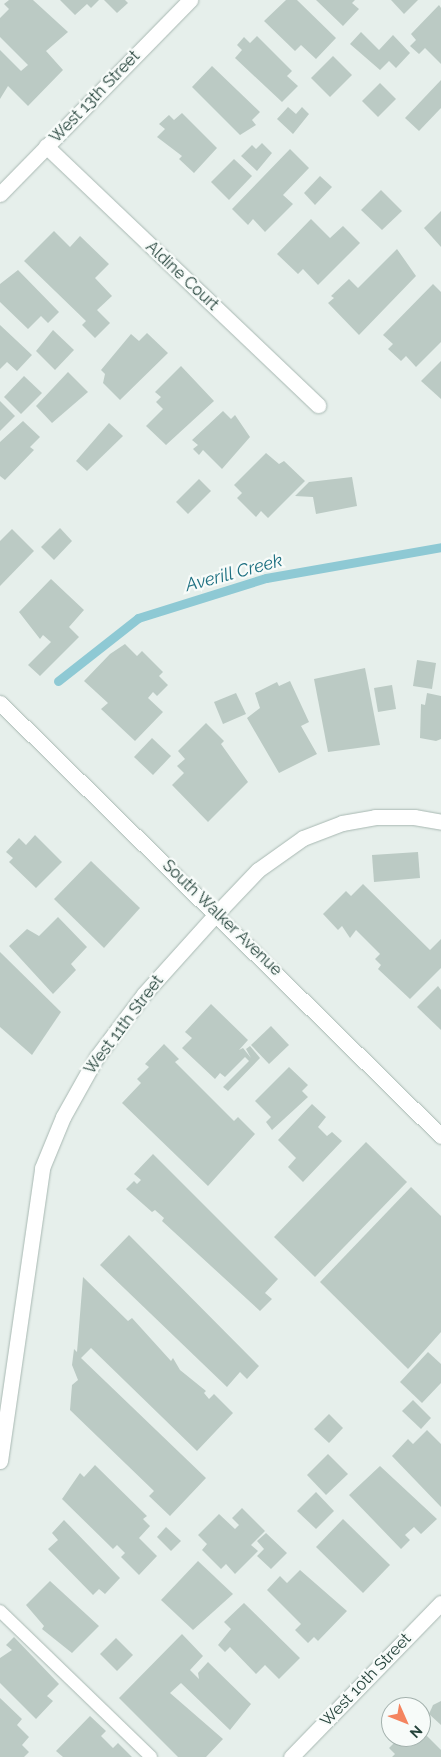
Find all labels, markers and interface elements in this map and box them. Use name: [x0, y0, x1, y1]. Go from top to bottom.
street label: West 13th Street: [46, 47, 144, 147]
street label: Aldine Court: [142, 237, 222, 315]
water label: Averill Creek: [183, 550, 285, 596]
street label: South Walker Avenue: [158, 856, 286, 980]
street label: West 11th Street: [81, 972, 167, 1078]
street label: West 10th Street: [317, 1629, 415, 1731]
north arrow: [381, 1697, 431, 1747]
text: N: [407, 1722, 426, 1741]

